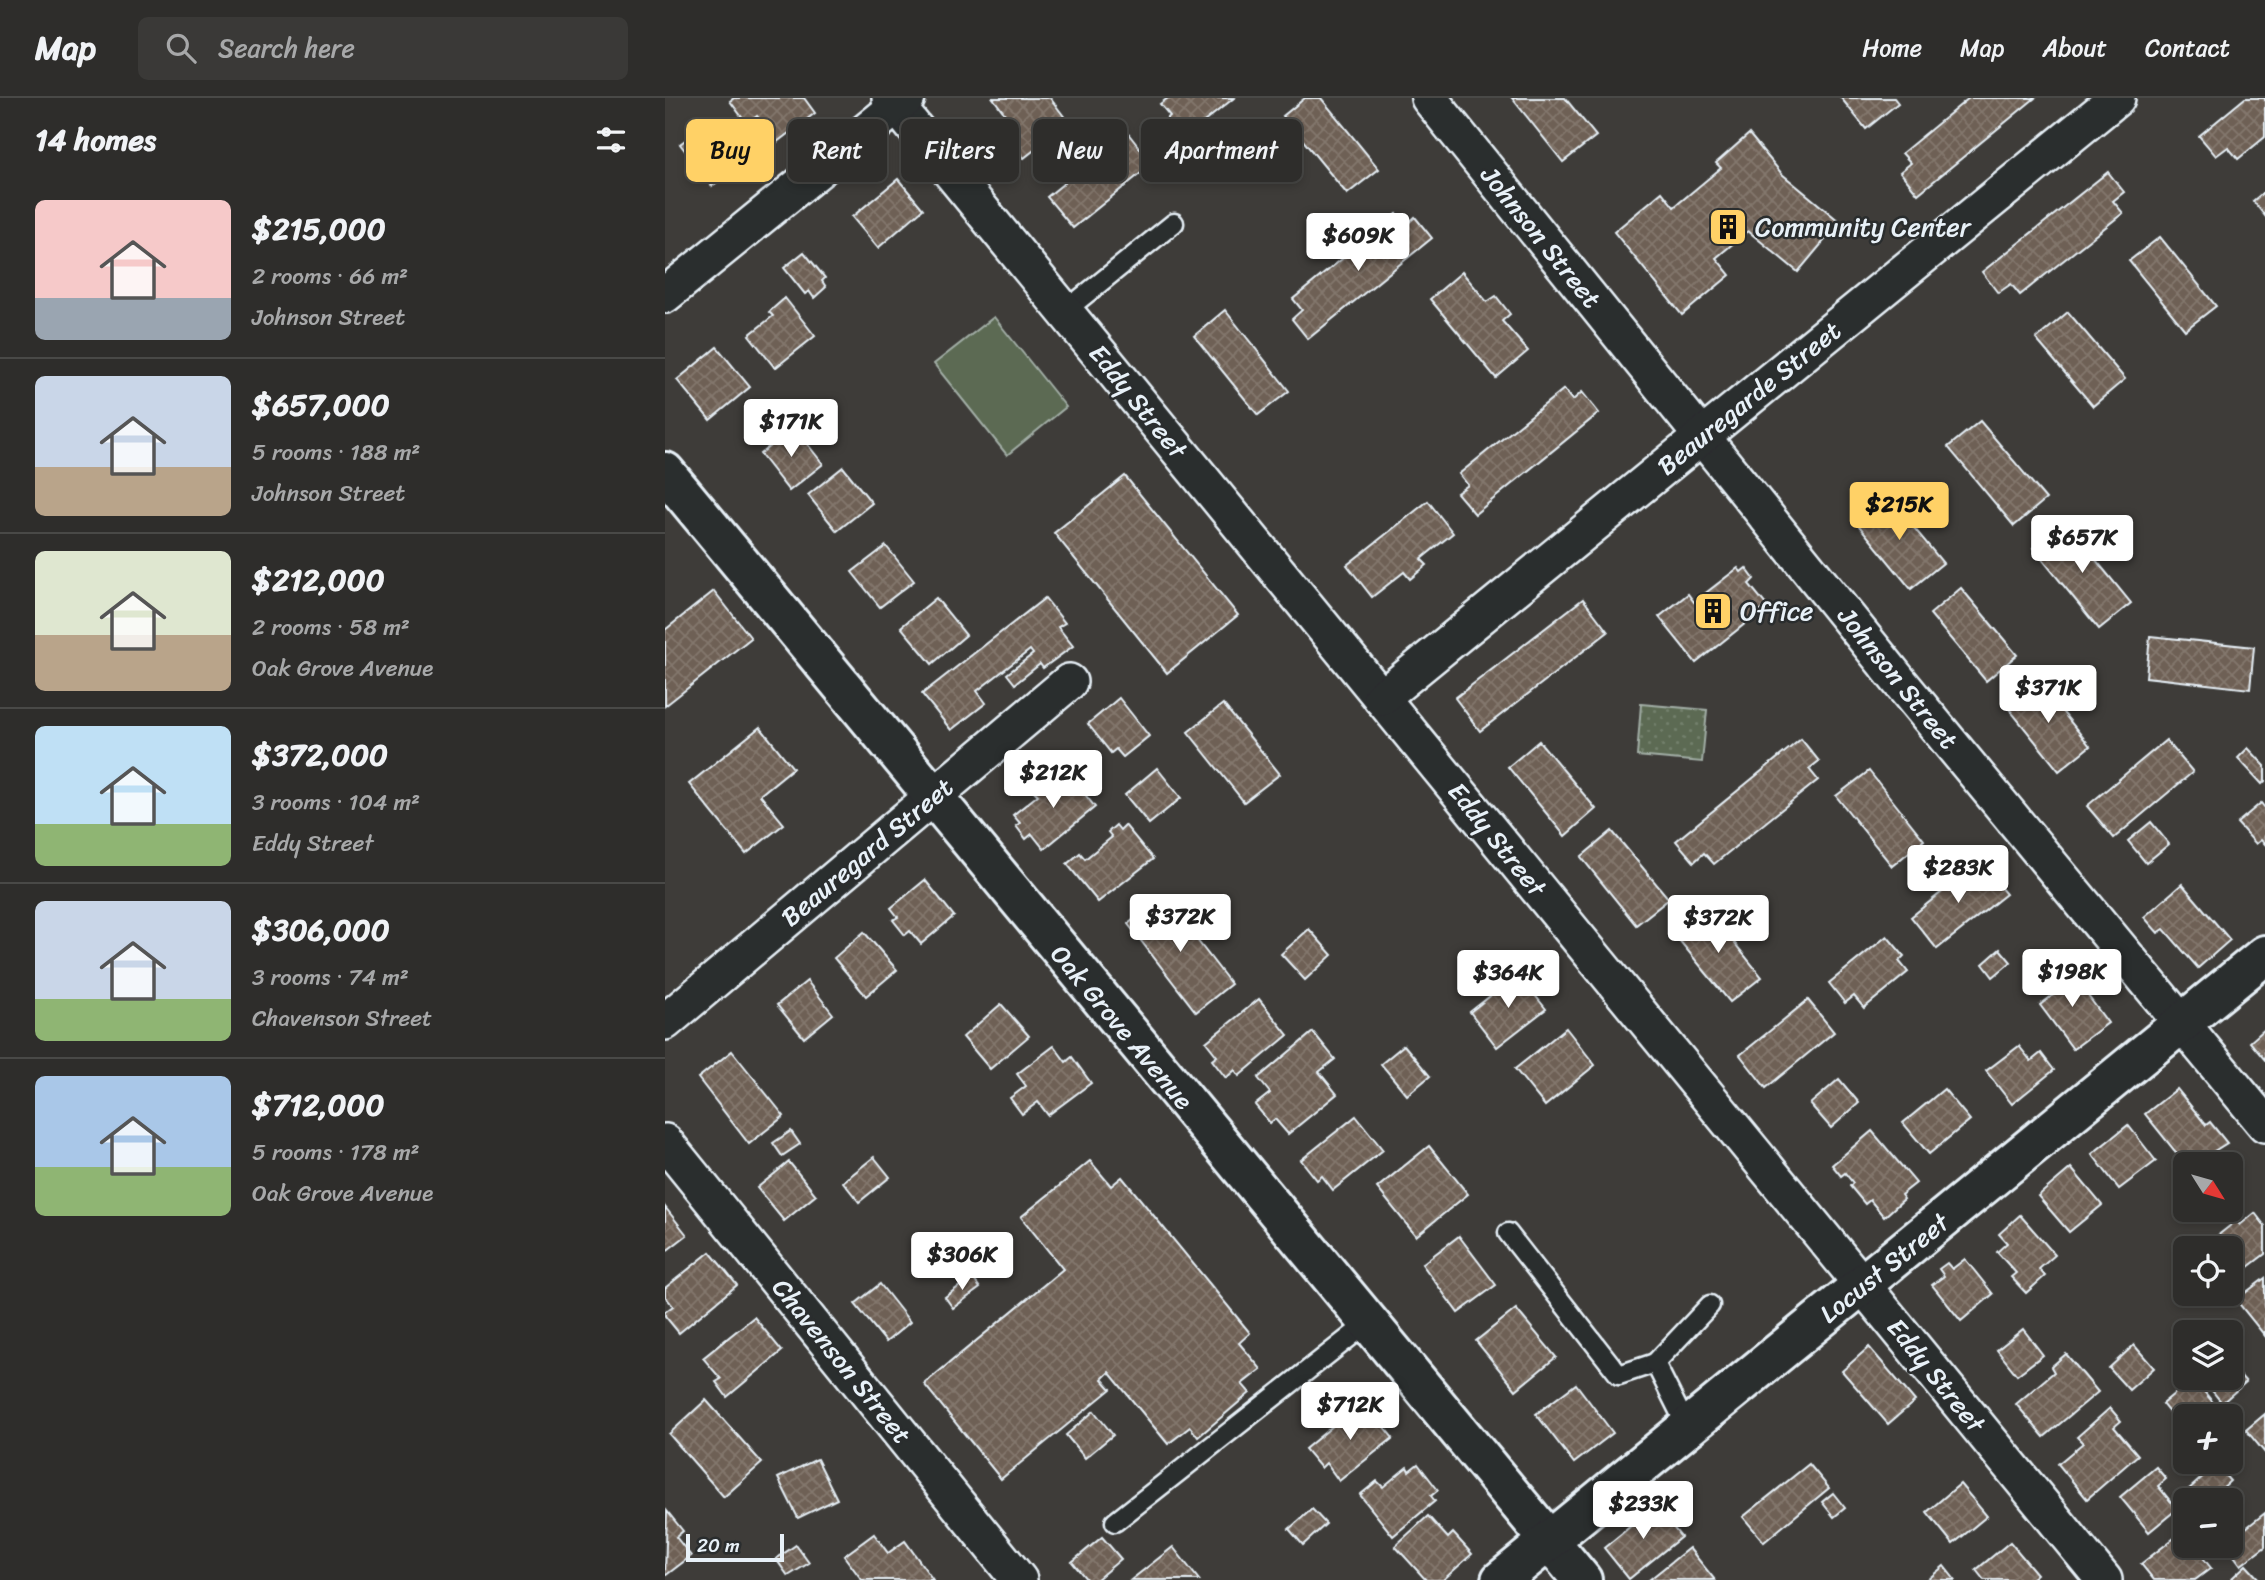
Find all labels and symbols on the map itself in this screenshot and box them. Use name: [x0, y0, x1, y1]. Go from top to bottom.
street label: Johnson Street: [1468, 154, 1613, 319]
place label: Community Center: [1755, 204, 1972, 250]
building icon: Community Center: [1707, 206, 1749, 248]
pin: $609K: [1309, 214, 1407, 273]
street label: Beauregarde Street: [1646, 309, 1852, 487]
street label: Eddy Street: [1077, 333, 1200, 470]
pin: $171K: [742, 400, 840, 459]
pin: $215K: [1850, 482, 1948, 542]
pin: $657K: [2033, 516, 2131, 575]
place label: Office: [1740, 588, 1813, 634]
building icon: Office: [1692, 590, 1734, 632]
street label: Johnson Street: [1825, 595, 1970, 760]
pin: $371K: [1999, 666, 2097, 725]
pin: $212K: [1004, 750, 1102, 810]
street label: Beauregard Street: [770, 765, 964, 939]
street label: Eddy Street: [1436, 771, 1559, 908]
pin: $283K: [1909, 846, 2007, 905]
pin: $372K: [1131, 894, 1229, 954]
pin: $372K: [1669, 896, 1767, 955]
street label: Oak Grove Avenue: [1039, 934, 1206, 1121]
pin: $364K: [1459, 950, 1557, 1010]
pin: $198K: [2023, 950, 2121, 1009]
north arrow: [2173, 1152, 2243, 1222]
street label: Locust Street: [1809, 1200, 1961, 1335]
pin: $306K: [913, 1232, 1011, 1292]
street label: Chavenson Street: [760, 1267, 924, 1455]
street label: Eddy Street: [1875, 1307, 1998, 1444]
pin: $712K: [1301, 1382, 1399, 1442]
pin: $233K: [1594, 1482, 1692, 1541]
scale bar: [686, 1531, 784, 1563]

